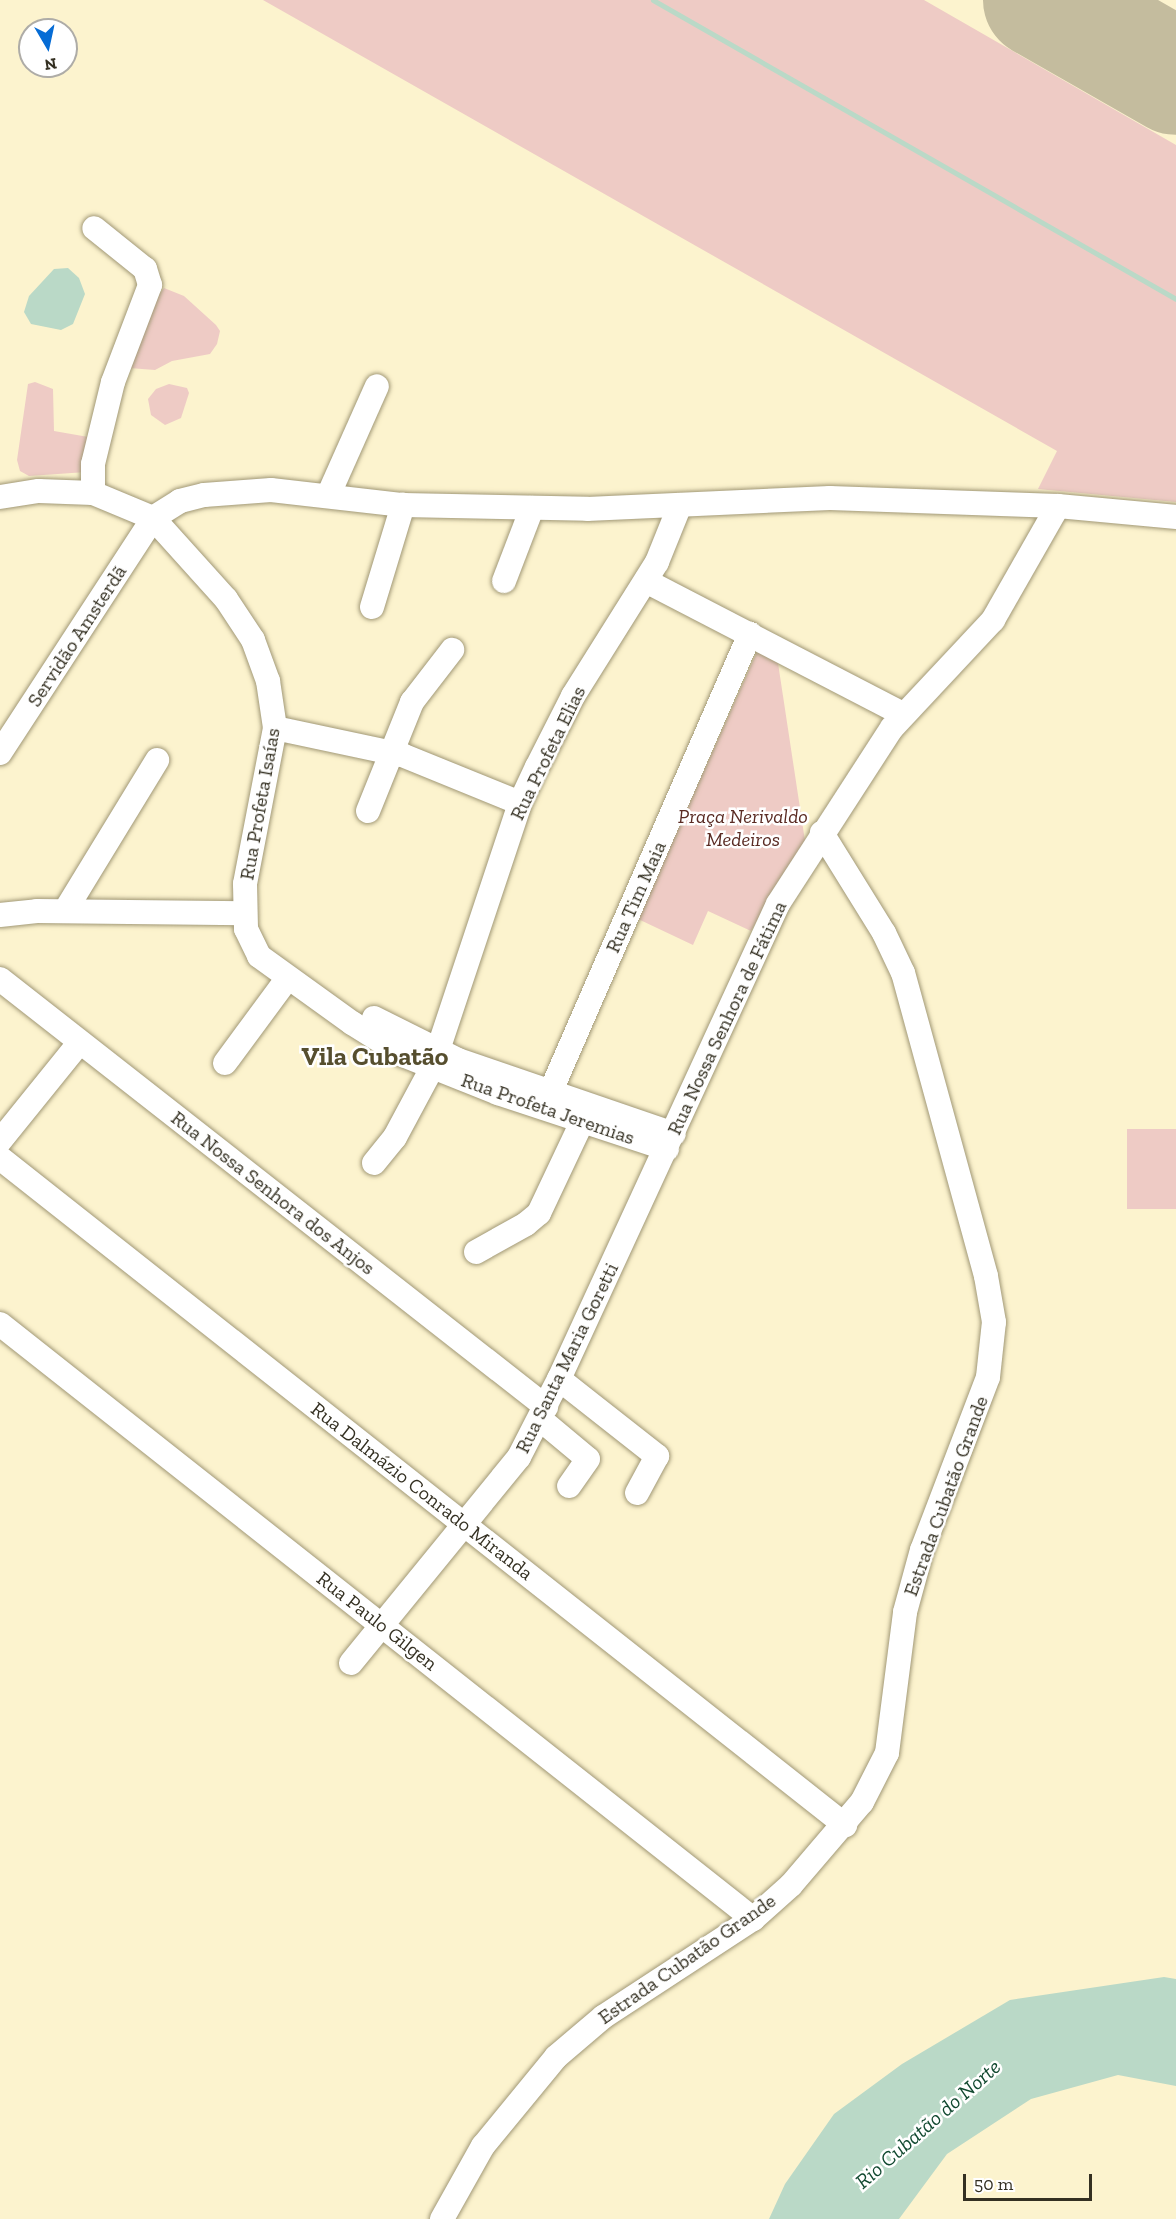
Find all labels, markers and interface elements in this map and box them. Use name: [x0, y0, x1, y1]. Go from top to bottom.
north arrow: [18, 18, 78, 78]
text: N: [43, 54, 58, 75]
street label: Servidão Amsterdã: [22, 560, 132, 712]
street label: Rua Profeta Elias: [505, 682, 591, 824]
street label: Rua Profeta Isaías: [235, 726, 285, 882]
park label: Praça Nerivaldo Medeiros: [678, 805, 808, 852]
street label: Rua Tim Maia: [601, 837, 671, 957]
street label: Rua Nossa Senhora de Fátima: [662, 897, 792, 1139]
district label: Vila Cubatão: [302, 1041, 448, 1073]
street label: Rua Profeta Jeremias: [458, 1068, 638, 1150]
street label: Rua Nossa Senhora dos Anjos: [166, 1106, 380, 1280]
street label: Rua Santa Maria Goretti: [510, 1259, 624, 1457]
street label: Estrada Cubatão Grande: [899, 1393, 993, 1599]
street label: Rua Dalmázio Conrado Miranda: [306, 1397, 538, 1585]
street label: Rua Paulo Gilgen: [312, 1566, 442, 1676]
street label: Estrada Cubatão Grande: [594, 1889, 780, 2029]
water label: Rio Cubatão do Norte: [850, 2054, 1006, 2194]
scale bar: [966, 2162, 1095, 2200]
text: 50 m: [974, 2173, 1013, 2195]

